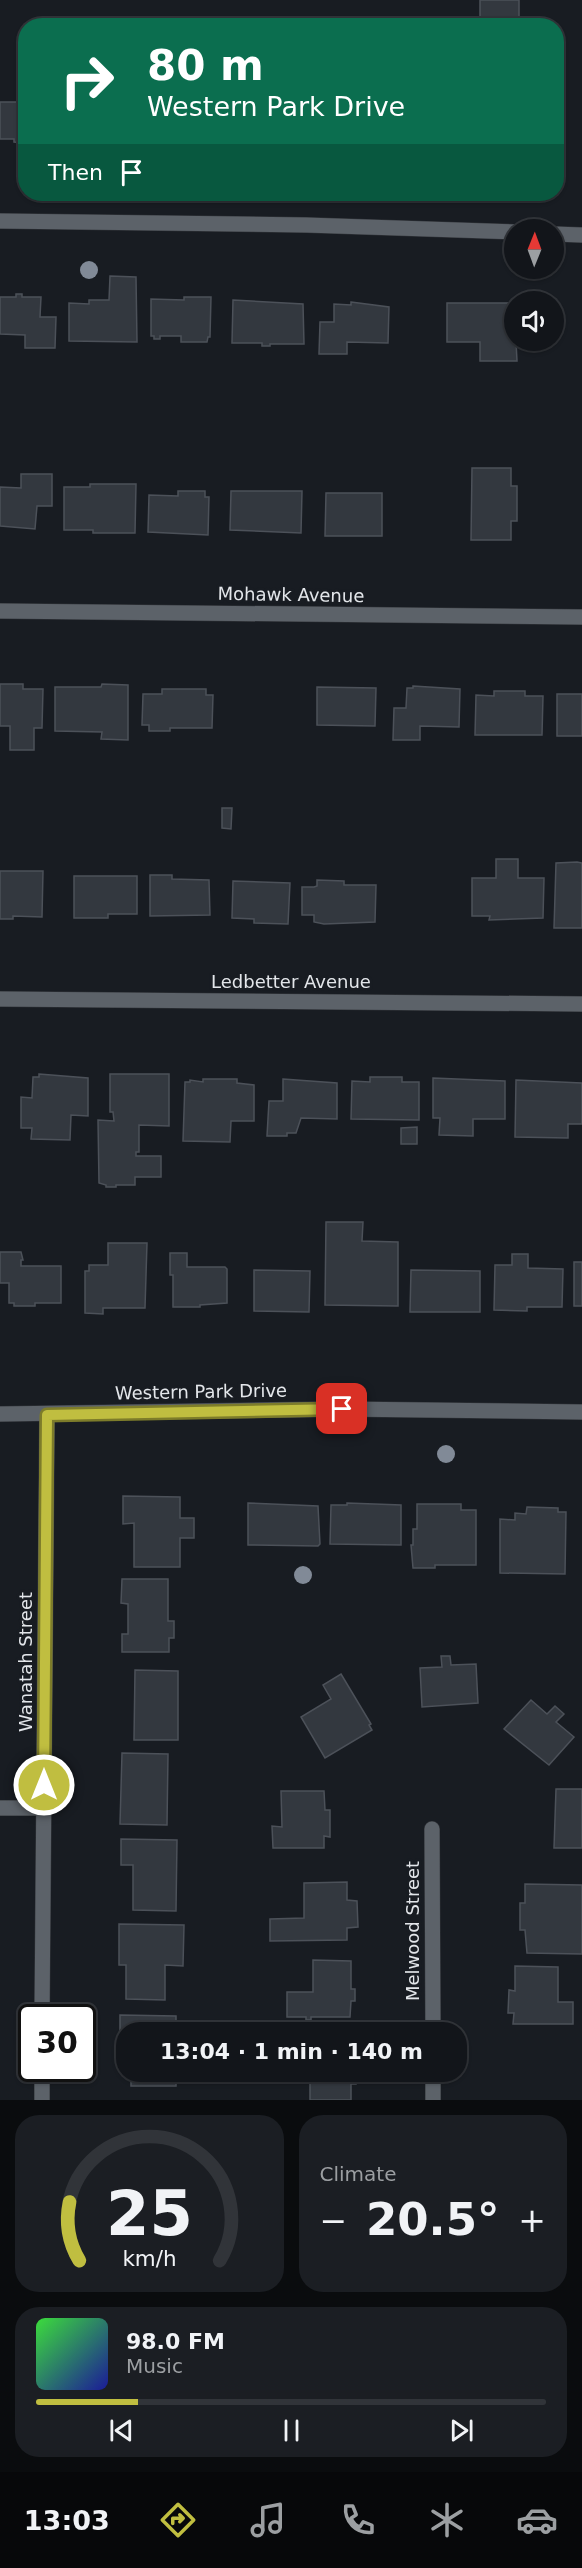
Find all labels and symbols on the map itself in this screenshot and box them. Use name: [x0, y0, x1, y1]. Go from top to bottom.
north arrow: [504, 219, 564, 279]
street label: Mohawk Avenue: [217, 583, 365, 606]
street label: Ledbetter Avenue: [211, 971, 371, 992]
street label: Western Park Drive: [115, 1379, 287, 1404]
pin: [316, 1383, 367, 1434]
street label: Wanatah Street: [15, 1592, 36, 1732]
position arrow: [12, 1753, 76, 1817]
street label: Melwood Street: [402, 1861, 423, 2001]
speed limit sign: 30: [18, 2004, 96, 2082]

